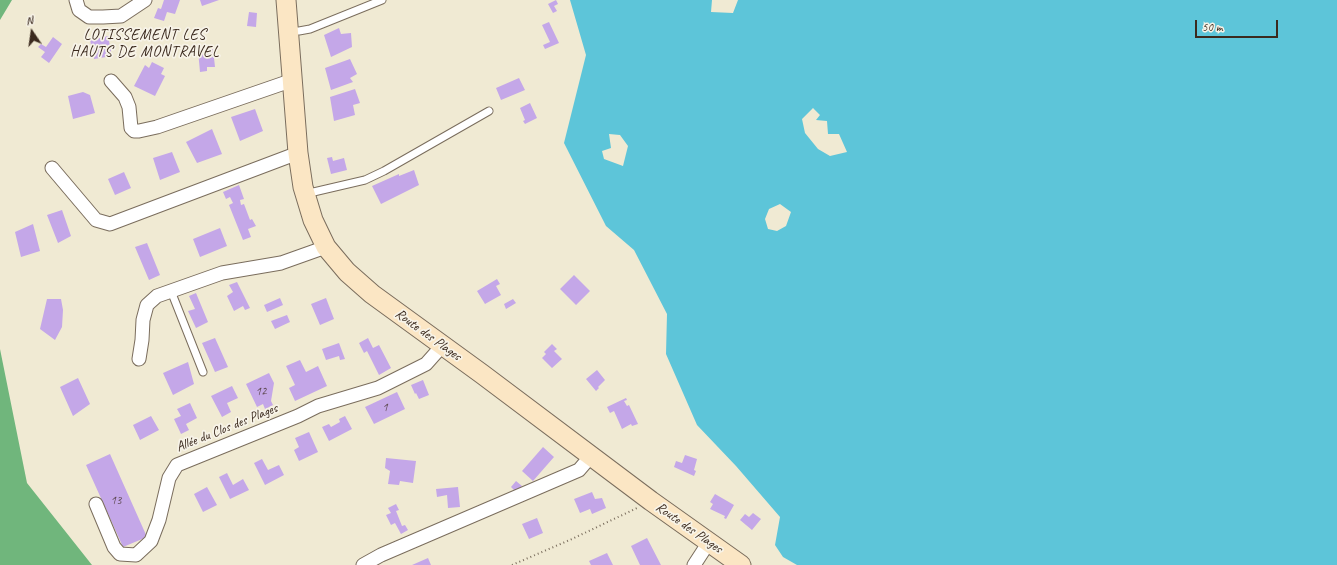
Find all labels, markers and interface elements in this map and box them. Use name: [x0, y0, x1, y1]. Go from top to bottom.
north arrow: [12, 12, 52, 52]
scale bar: [1197, 12, 1280, 38]
text: N: [24, 13, 34, 28]
text: 50 m: [1202, 19, 1222, 35]
district label: LOTISSEMENT LES HAUTS DE MONTRAVEL: [70, 26, 220, 61]
street label: Route des Plages: [392, 305, 464, 365]
house number: 12: [256, 385, 266, 399]
street label: Allée du Clos des Plages: [174, 400, 280, 456]
house number: 1: [382, 401, 388, 415]
house number: 13: [111, 494, 121, 508]
street label: Route des Plages: [652, 499, 726, 557]

